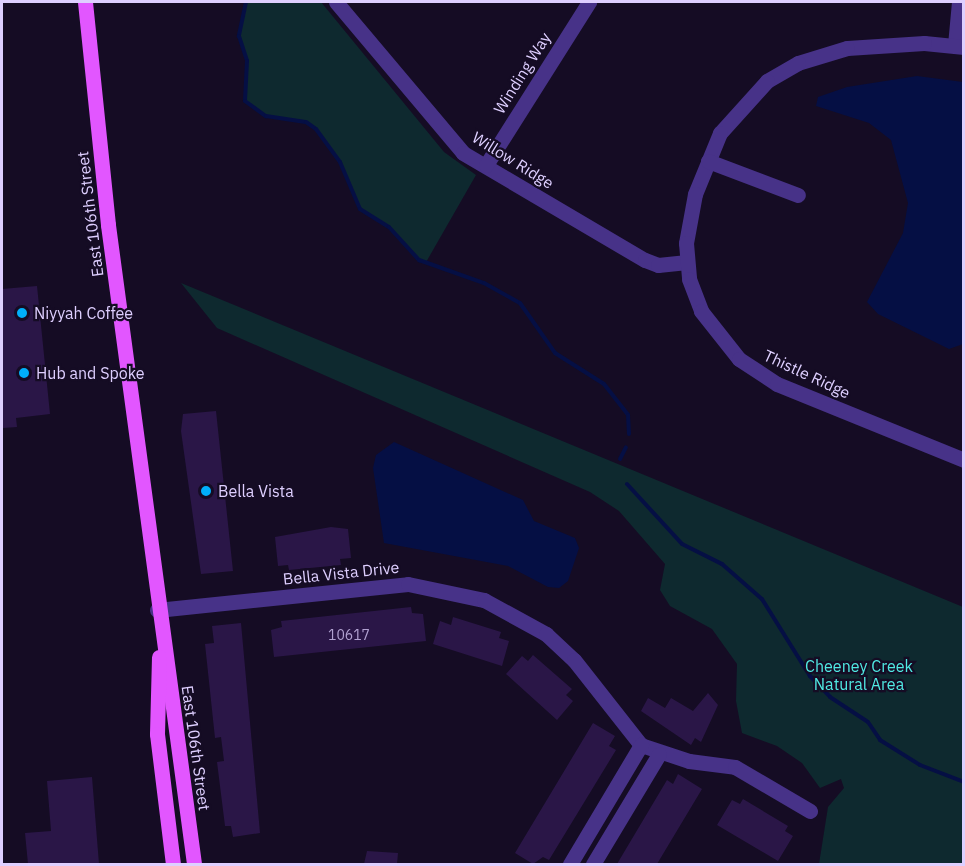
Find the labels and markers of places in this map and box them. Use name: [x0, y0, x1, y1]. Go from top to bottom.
place label: Niyyah Coffee: [34, 303, 133, 323]
marker: Niyyah Coffee: [15, 306, 29, 320]
place label: Hub and Spoke: [36, 363, 145, 383]
marker: Hub and Spoke: [17, 366, 31, 380]
place label: Bella Vista: [218, 481, 294, 501]
marker: Bella Vista: [199, 484, 213, 498]

